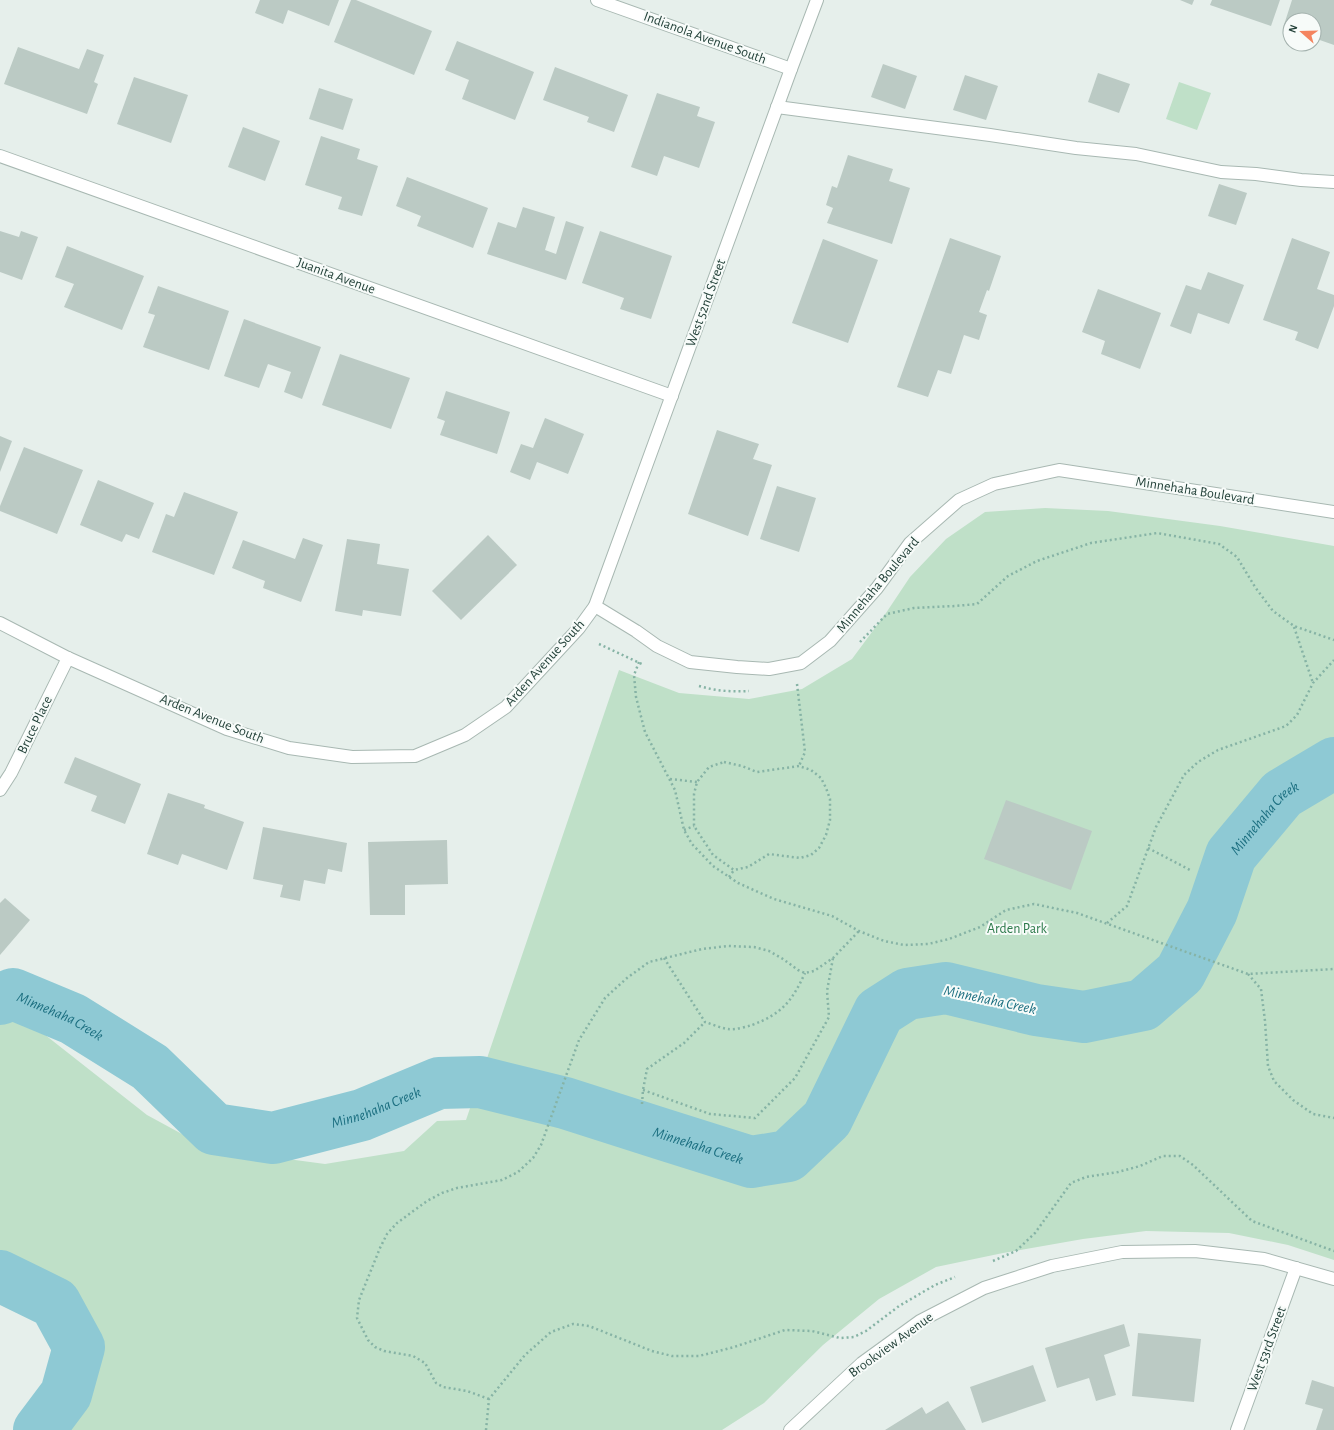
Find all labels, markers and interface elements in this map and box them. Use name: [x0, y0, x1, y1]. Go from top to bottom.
street label: Indianola Avenue South: [642, 9, 768, 67]
north arrow: [1282, 12, 1322, 52]
text: N: [1287, 23, 1300, 34]
street label: Juanita Avenue: [295, 255, 377, 297]
street label: West 52nd Street: [684, 257, 729, 349]
street label: Minnehaha Boulevard: [1135, 475, 1255, 507]
street label: Minnehaha Boulevard: [834, 535, 922, 635]
street label: Arden Avenue South: [503, 617, 587, 709]
street label: Arden Avenue South: [158, 692, 266, 746]
street label: Bruce Place: [15, 694, 55, 756]
water label: Minnehaha Creek: [1227, 778, 1301, 857]
park label: Arden Park: [987, 922, 1048, 936]
water label: Minnehaha Creek: [942, 983, 1038, 1017]
water label: Minnehaha Creek: [15, 989, 106, 1043]
water label: Minnehaha Creek: [330, 1084, 423, 1130]
water label: Minnehaha Creek: [651, 1124, 745, 1167]
street label: West 53rd Street: [1245, 1304, 1289, 1393]
street label: Brookview Avenue: [846, 1310, 936, 1380]

